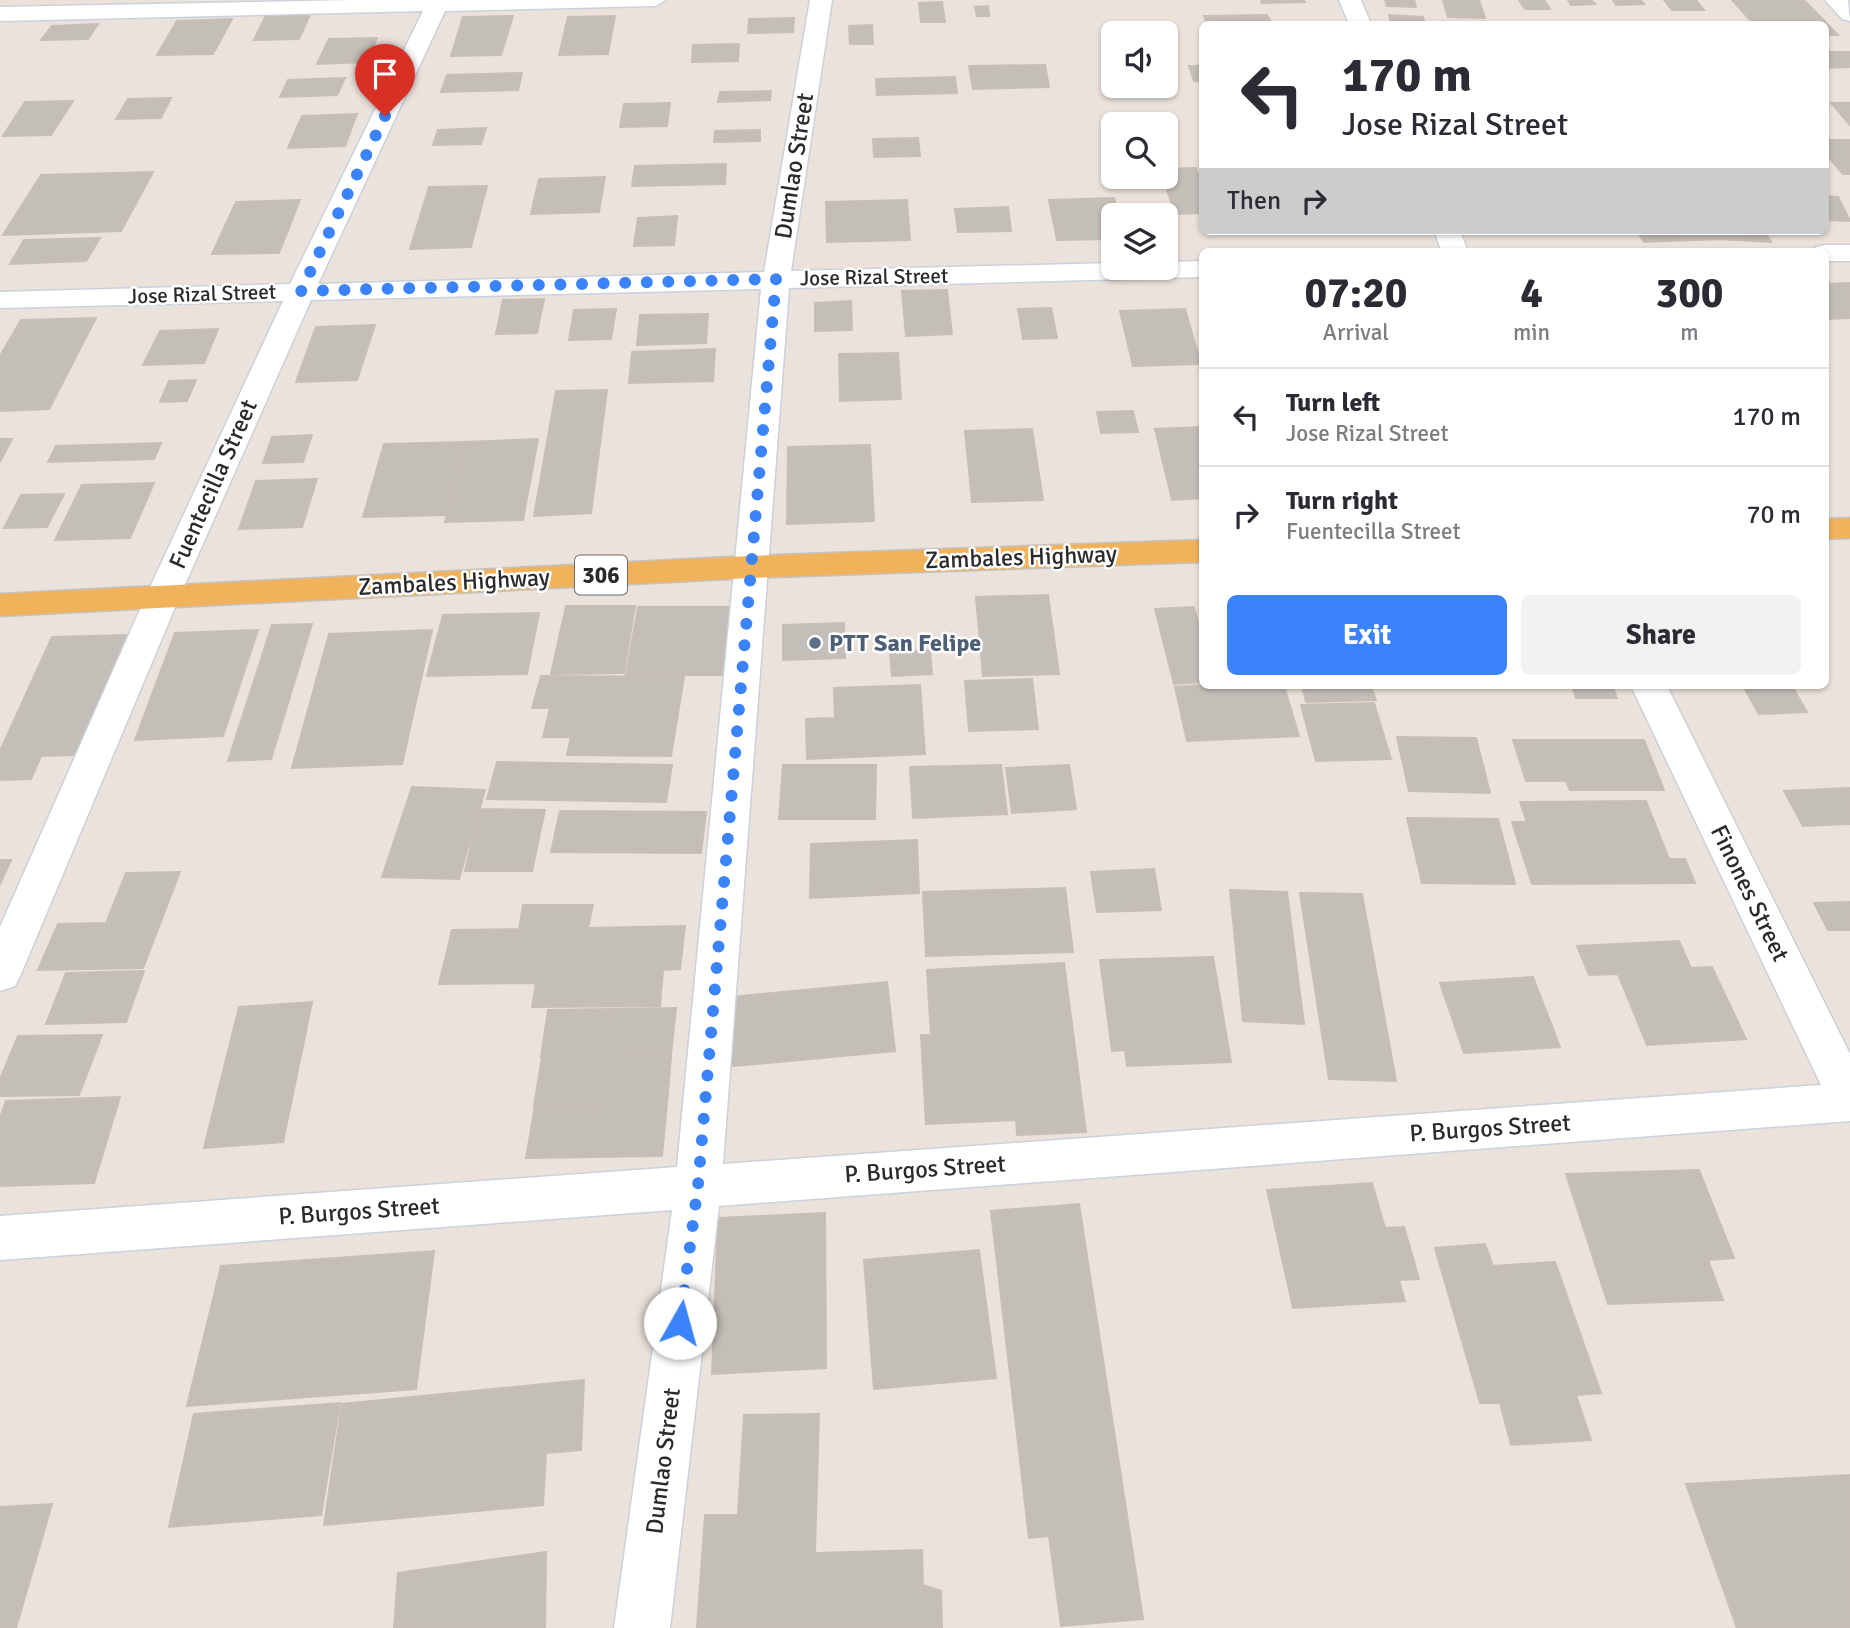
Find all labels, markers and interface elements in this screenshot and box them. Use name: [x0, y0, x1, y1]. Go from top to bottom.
map controls: [1101, 21, 1178, 280]
button: sound: [1101, 21, 1178, 98]
pin: [355, 44, 415, 116]
text: 170 m: [1342, 45, 1472, 105]
icon: left: [1227, 49, 1318, 140]
icon: arrive: [366, 55, 404, 93]
street label: Dumlao Street: [768, 91, 820, 241]
text: Jose Rizal Street: [1342, 105, 1568, 144]
button: search: [1101, 112, 1178, 189]
icon: right: [1295, 182, 1333, 220]
text: Then: [1227, 185, 1281, 217]
button: layers: [1101, 203, 1178, 280]
street label: Jose Rizal Street: [800, 263, 948, 291]
text: 07:20: [1304, 268, 1408, 319]
text: 4: [1520, 268, 1543, 319]
text: 300: [1655, 268, 1724, 319]
street label: Jose Rizal Street: [127, 278, 277, 310]
text: Arrival: [1323, 318, 1389, 347]
text: min: [1513, 318, 1550, 347]
text: m: [1680, 318, 1699, 347]
text: Turn left: [1286, 387, 1380, 419]
street label: Fuentecilla Street: [162, 395, 264, 573]
icon: left: [1227, 398, 1265, 436]
text: 170 m: [1732, 401, 1801, 433]
text: Jose Rizal Street: [1286, 419, 1449, 448]
text: Turn right: [1286, 485, 1398, 517]
icon: right: [1227, 496, 1265, 534]
text: 70 m: [1746, 499, 1801, 531]
text: Fuentecilla Street: [1286, 517, 1461, 546]
street label: Zambales Highway: [924, 539, 1118, 575]
road number: 306: [575, 555, 627, 594]
street label: Zambales Highway: [357, 562, 551, 602]
button: Exit: [1227, 595, 1507, 675]
button: Share: [1521, 595, 1801, 675]
place label: PTT San Felipe: [829, 628, 981, 658]
marker: PTT San Felipe: [807, 635, 823, 651]
street label: Finones Street: [1704, 820, 1796, 966]
street label: P. Burgos Street: [1408, 1107, 1572, 1149]
street label: P. Burgos Street: [843, 1148, 1007, 1190]
street label: P. Burgos Street: [277, 1190, 441, 1232]
position arrow: [643, 1286, 717, 1360]
street label: Dumlao Street: [639, 1386, 687, 1536]

